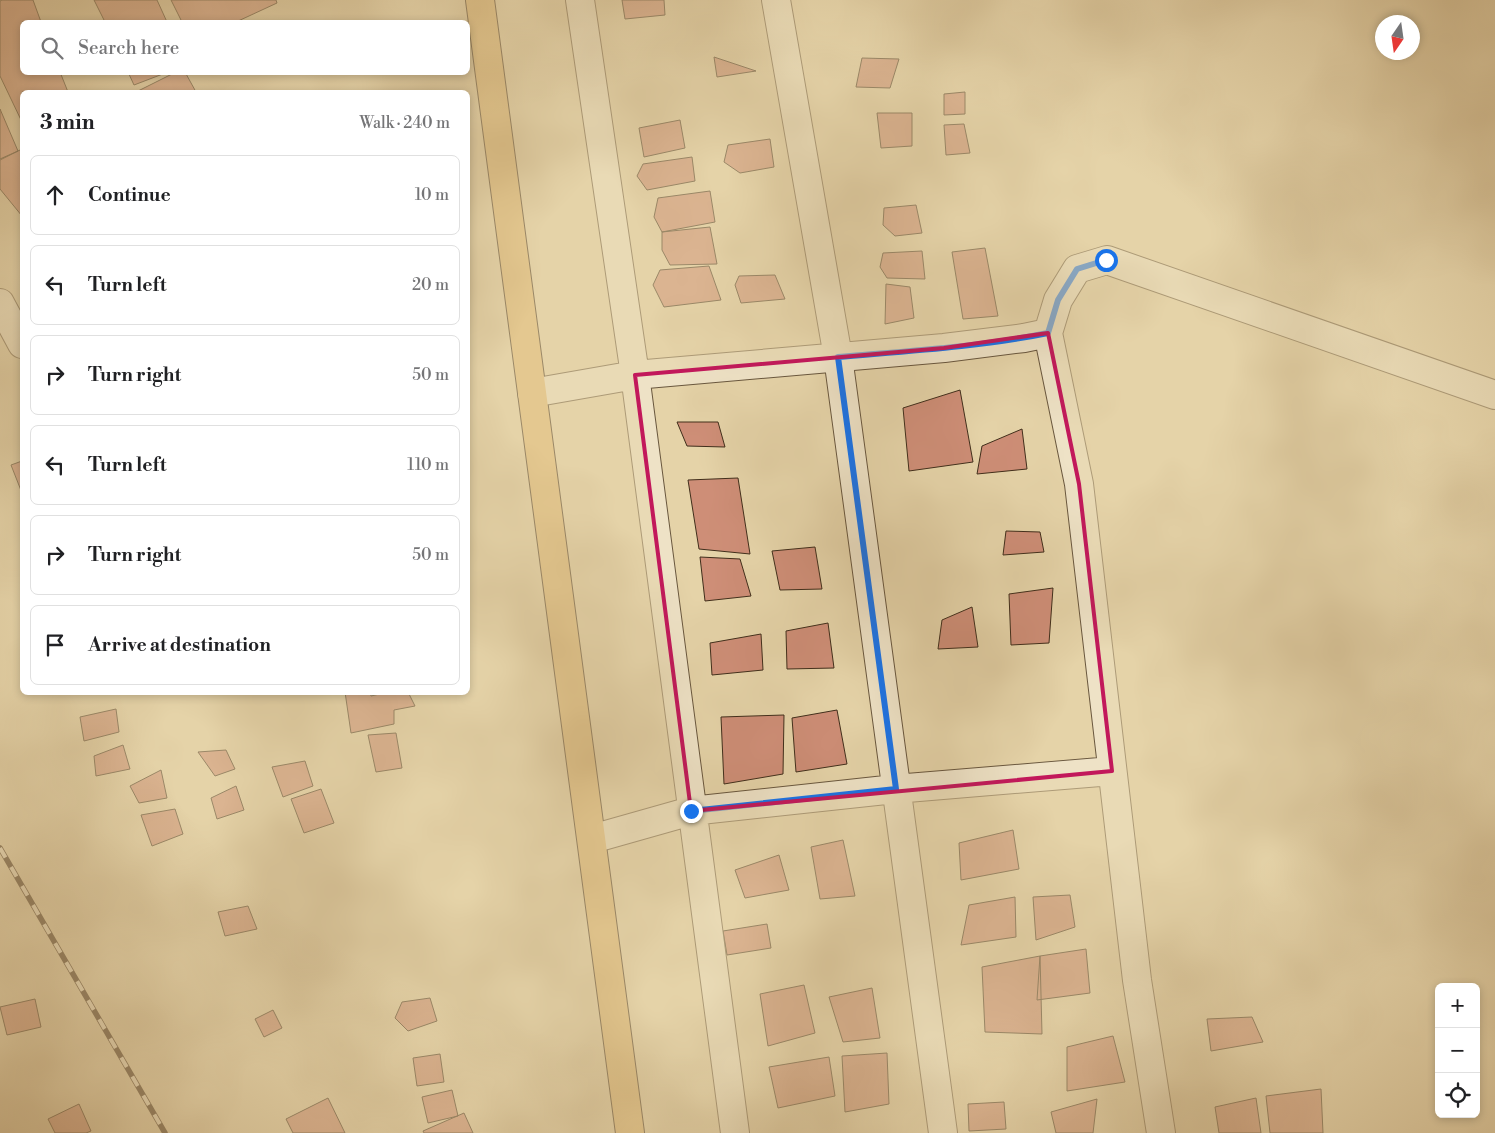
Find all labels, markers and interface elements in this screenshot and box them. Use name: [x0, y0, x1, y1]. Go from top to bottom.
north arrow: [1375, 15, 1420, 60]
search box: [20, 20, 470, 75]
icon: search: [38, 34, 66, 62]
text: Search here: [78, 36, 179, 60]
text: 3 min: [40, 110, 95, 136]
text: Walk · 240 m: [359, 113, 450, 133]
icon: ahead: [41, 181, 69, 209]
text: Continue: [88, 183, 171, 207]
text: 10 m: [415, 185, 449, 205]
route start: [1095, 249, 1118, 272]
icon: left: [41, 271, 69, 299]
text: Turn left: [88, 273, 167, 297]
text: 20 m: [412, 275, 449, 295]
icon: right: [41, 361, 69, 389]
text: Turn right: [88, 363, 181, 387]
text: 50 m: [412, 365, 449, 385]
icon: left: [41, 451, 69, 479]
text: Turn left: [88, 453, 167, 477]
text: 110 m: [407, 455, 449, 475]
icon: right: [41, 541, 69, 569]
text: Turn right: [88, 543, 181, 567]
text: 50 m: [412, 545, 449, 565]
icon: arrive: [41, 631, 69, 659]
text: Arrive at destination: [88, 633, 271, 657]
route end: [680, 800, 703, 823]
map controls: [1435, 983, 1480, 1118]
button: +: [1435, 983, 1480, 1028]
button: −: [1435, 1028, 1480, 1073]
button: locate: [1435, 1073, 1480, 1118]

